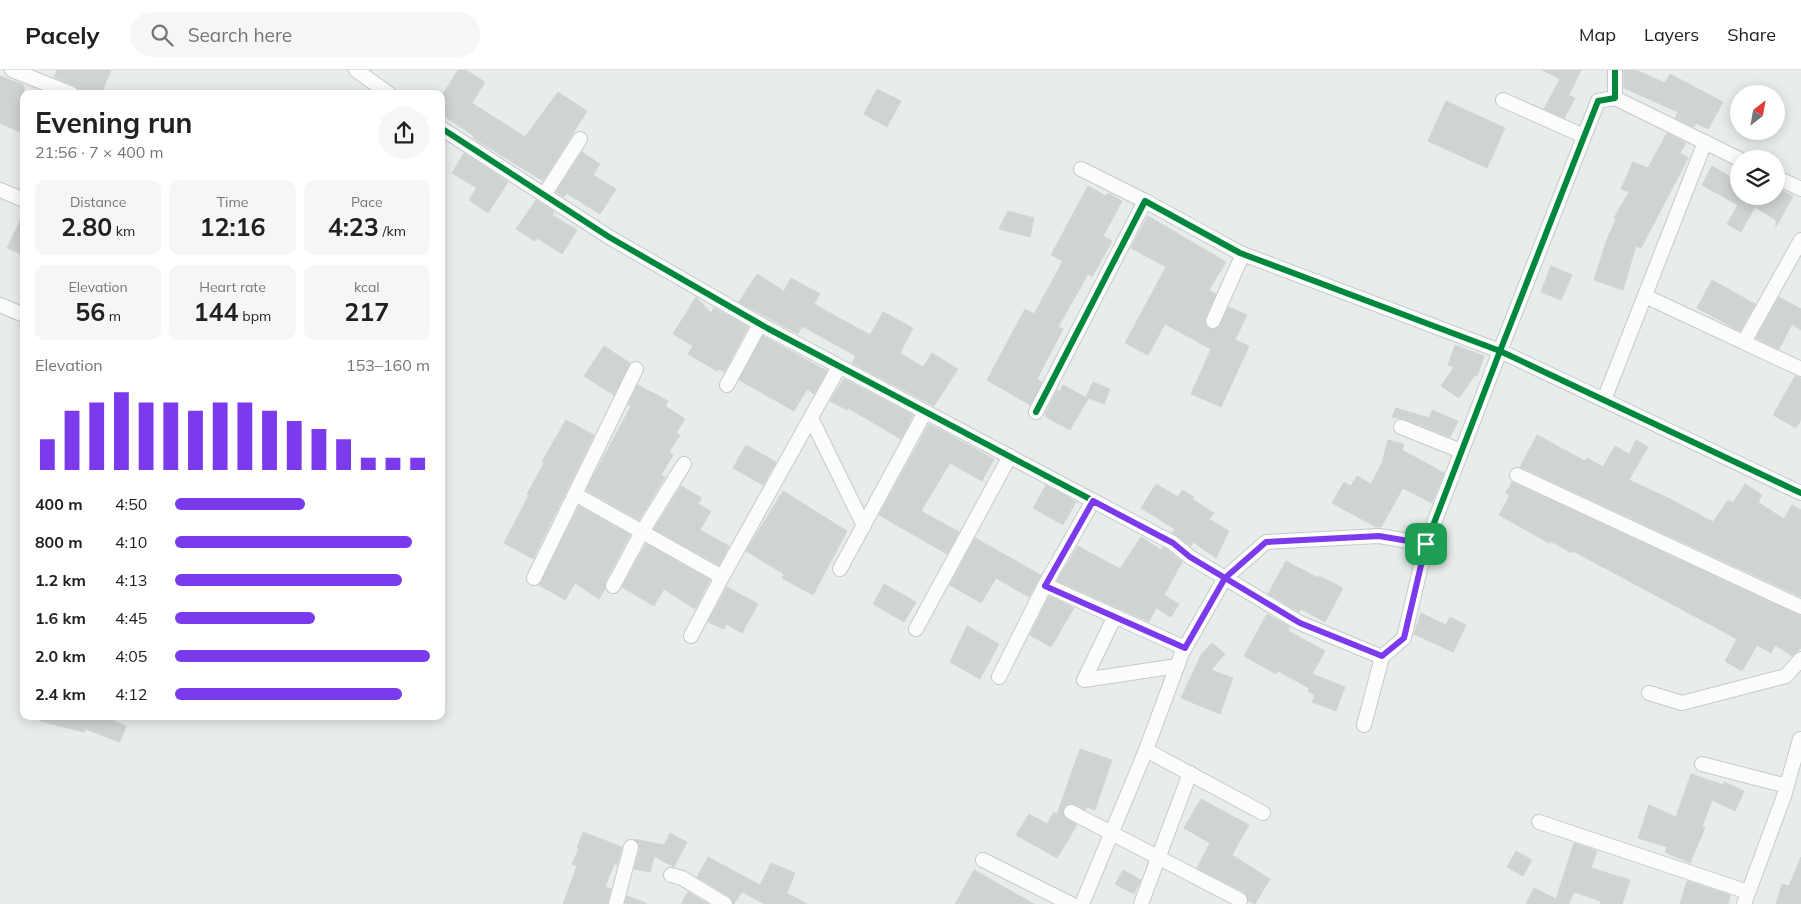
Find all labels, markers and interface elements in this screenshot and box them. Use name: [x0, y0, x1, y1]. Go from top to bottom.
search box: [130, 12, 480, 57]
text: Pacely: [25, 20, 100, 50]
icon: search: [148, 21, 176, 49]
text: Search here: [188, 23, 292, 47]
text: Map: [1579, 23, 1616, 46]
text: Layers: [1644, 23, 1699, 46]
text: Share: [1727, 23, 1776, 46]
north arrow: [1730, 85, 1785, 140]
map controls: [1730, 85, 1785, 205]
text: Evening run: [35, 105, 192, 140]
button: share: [378, 107, 430, 159]
text: 21:56 · 7 × 400 m: [35, 142, 164, 162]
button: layers: [1730, 150, 1785, 205]
text: Distance: [70, 193, 126, 211]
text: Time: [217, 193, 248, 211]
text: Pace: [351, 193, 383, 211]
text: 2.80: [61, 211, 112, 242]
text: 12:16: [199, 211, 266, 242]
text: 4:23: [328, 211, 379, 242]
text: km: [112, 222, 135, 240]
text: /km: [379, 222, 406, 240]
text: Elevation: [69, 278, 128, 296]
text: Heart rate: [199, 278, 266, 296]
text: kcal: [354, 278, 380, 296]
text: 56: [75, 296, 105, 327]
text: 144: [194, 296, 239, 327]
text: 217: [344, 296, 389, 327]
text: m: [105, 307, 121, 325]
text: bpm: [239, 307, 271, 325]
text: Elevation: [35, 355, 103, 375]
text: 153–160 m: [346, 355, 430, 375]
text: 400 m: [35, 494, 83, 514]
text: 4:50: [115, 494, 147, 514]
pin: [1405, 523, 1447, 565]
icon: arrive: [1412, 530, 1440, 558]
text: 800 m: [35, 532, 83, 552]
text: 4:10: [115, 532, 147, 552]
text: 1.2 km: [35, 570, 86, 590]
text: 4:13: [115, 570, 147, 590]
text: 1.6 km: [35, 608, 86, 628]
text: 4:45: [115, 608, 147, 628]
text: 2.0 km: [35, 646, 86, 666]
text: 4:05: [115, 646, 147, 666]
text: 2.4 km: [35, 684, 86, 704]
text: 4:12: [115, 684, 147, 704]

